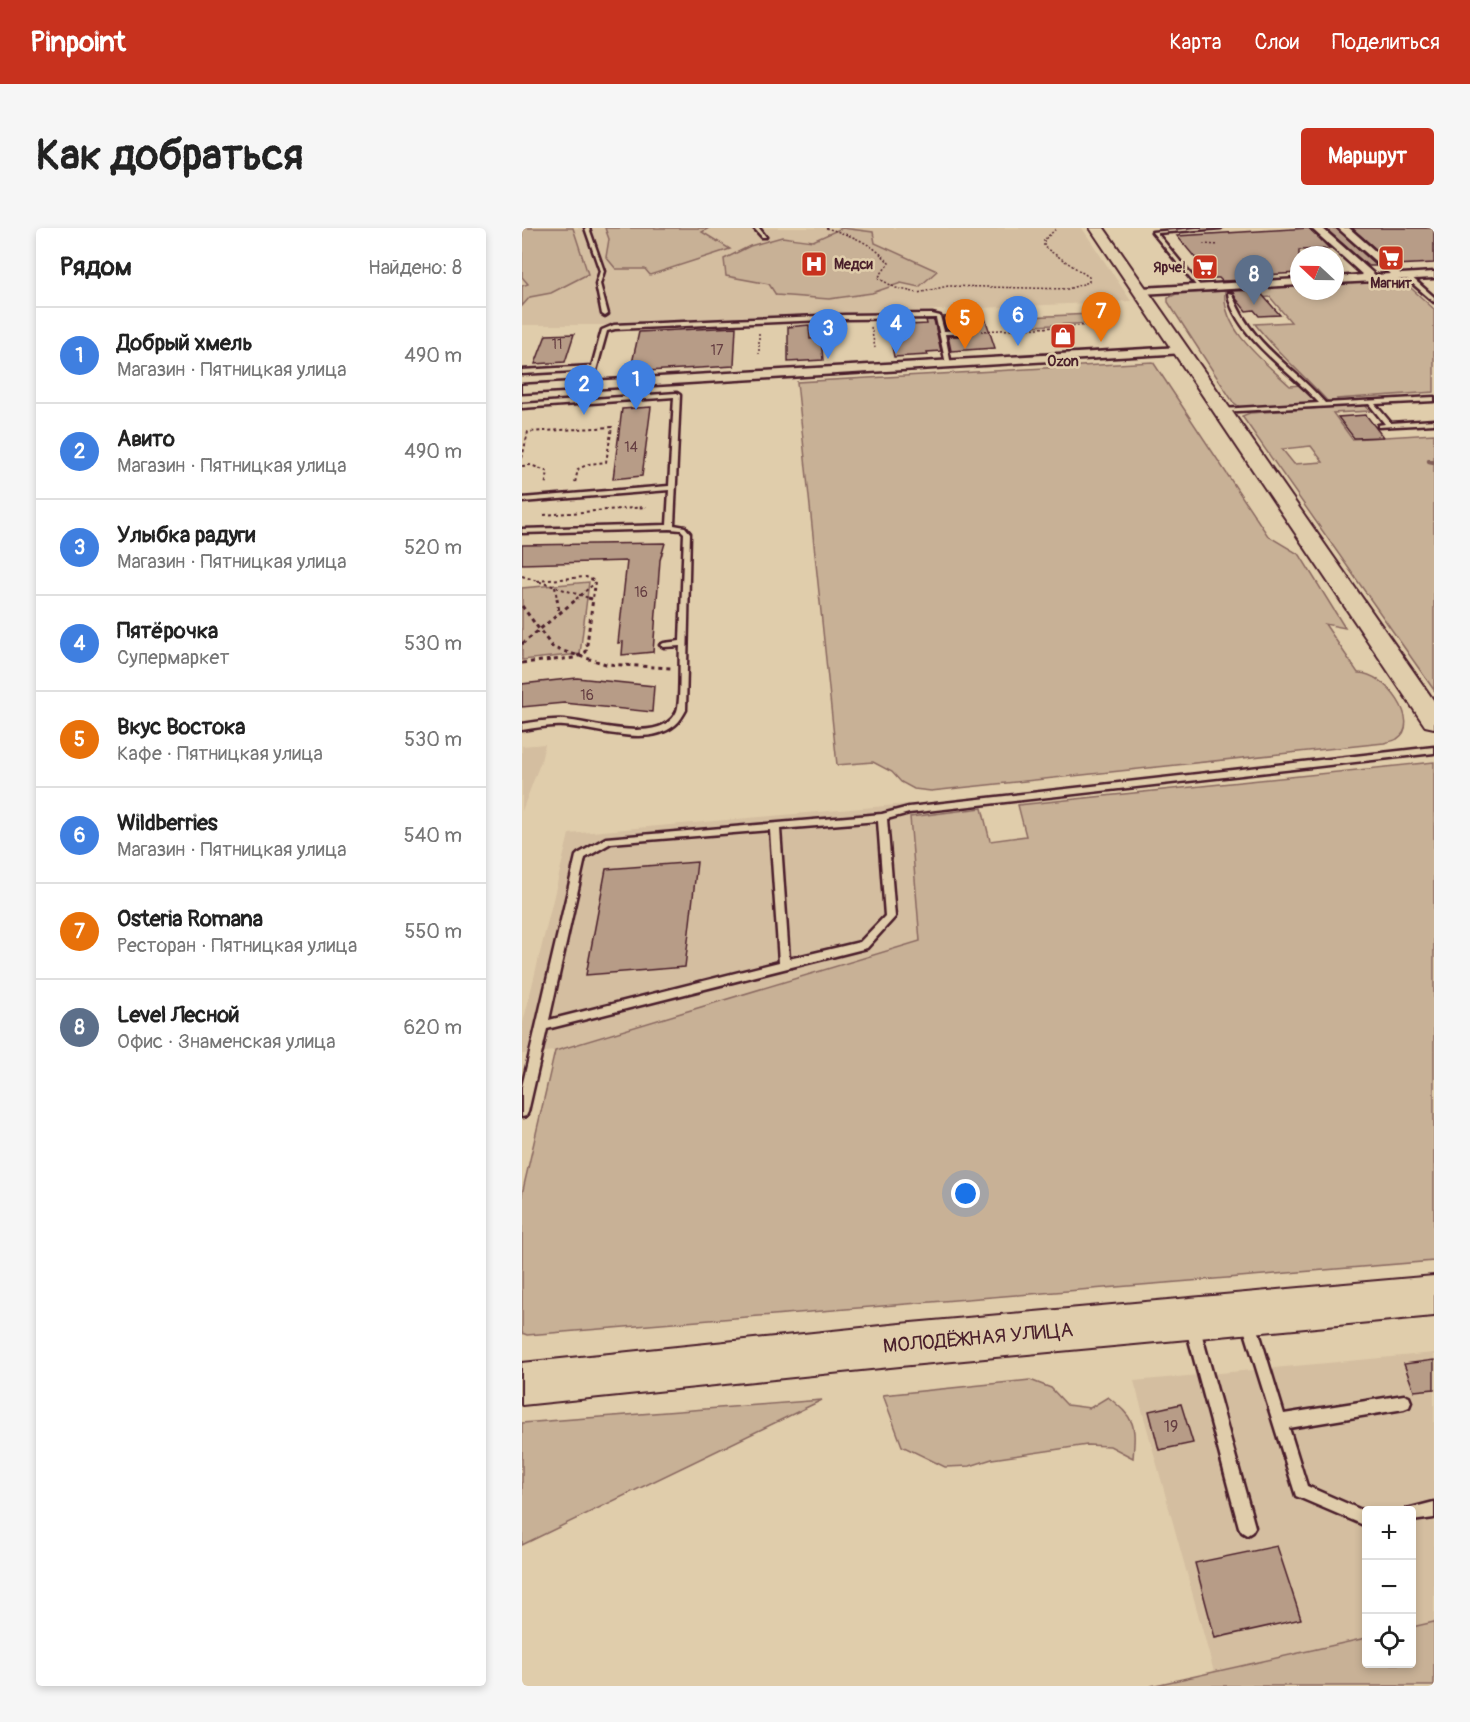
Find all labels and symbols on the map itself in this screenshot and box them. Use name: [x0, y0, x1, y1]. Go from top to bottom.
supermarket icon: Магнит: [1376, 243, 1406, 273]
north arrow: [1290, 246, 1344, 300]
hospital icon: Медси: [799, 249, 829, 279]
supermarket icon: Ярче!: [1190, 252, 1220, 282]
place label: Медси: [834, 256, 873, 273]
pin: 8: [1234, 256, 1274, 305]
place label: Ярче!: [1153, 259, 1186, 276]
place label: Магнит: [1370, 275, 1413, 292]
pin: 7: [1082, 292, 1120, 342]
pin: 6: [998, 296, 1038, 346]
pin: 5: [946, 300, 984, 349]
pin: 4: [876, 304, 916, 354]
pin: 3: [808, 310, 848, 359]
shop icon: Ozon: [1048, 321, 1078, 351]
house number: 11: [552, 336, 562, 353]
house number: 17: [711, 342, 724, 359]
place label: Ozon: [1047, 353, 1079, 370]
pin: 1: [616, 360, 656, 410]
pin: 2: [564, 366, 604, 415]
house number: 14: [624, 439, 638, 456]
house number: 16: [634, 584, 648, 601]
house number: 16: [580, 687, 594, 704]
your location: [951, 1179, 980, 1208]
street label: МОЛОДЁЖНАЯ УЛИЦА: [882, 1317, 1074, 1359]
house number: 19: [1164, 1417, 1178, 1437]

